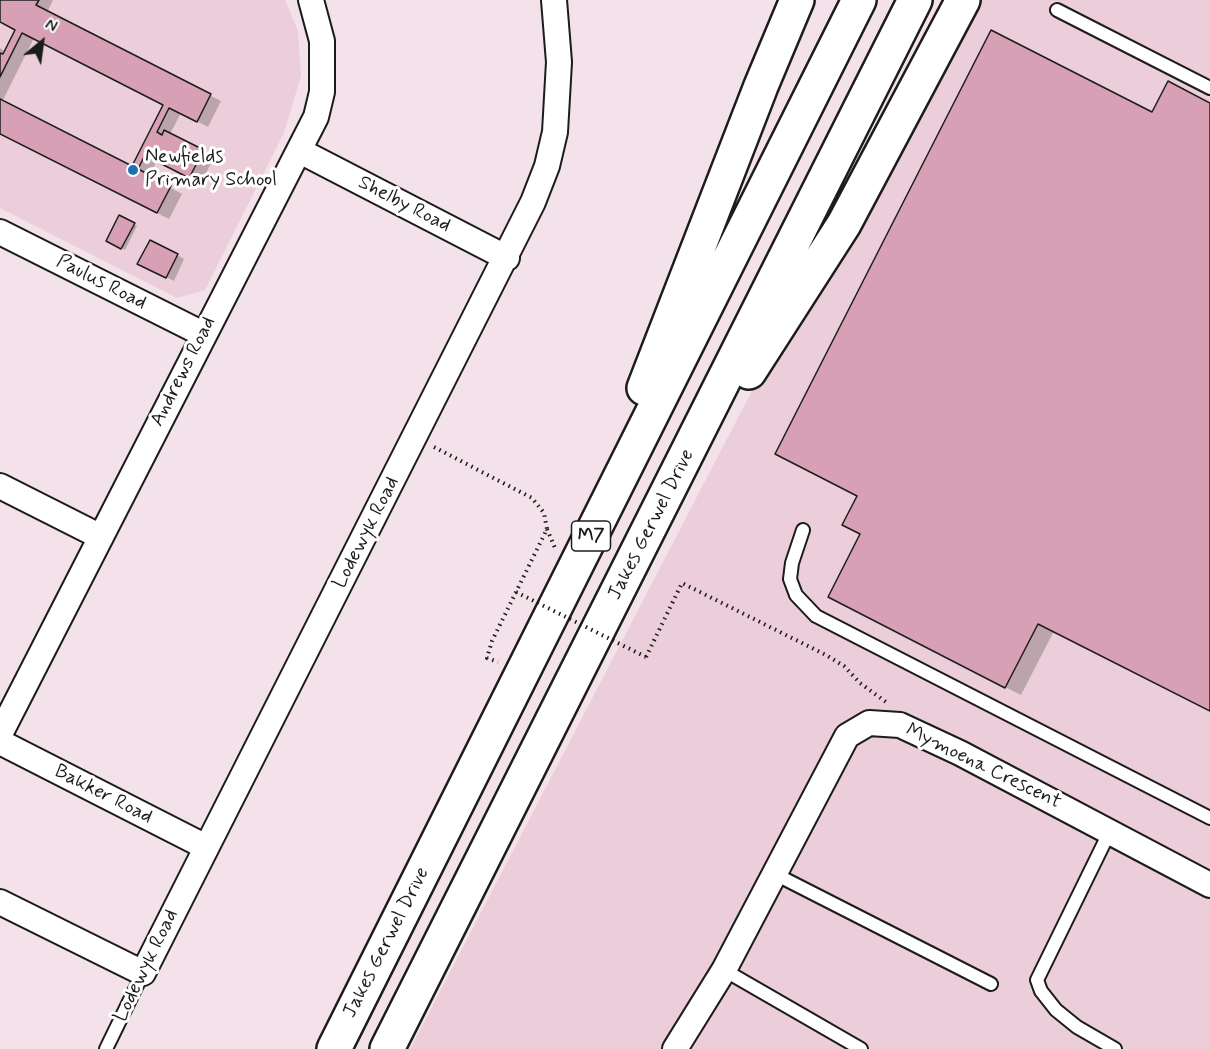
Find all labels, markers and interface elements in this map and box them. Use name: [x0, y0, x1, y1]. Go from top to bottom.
north arrow: [12, 12, 72, 72]
text: N: [41, 14, 61, 38]
place label: Newfields Primary School: [145, 146, 277, 193]
marker: Newfields Primary School: [126, 163, 140, 177]
street label: Shelby Road: [354, 171, 454, 239]
street label: Paulus Road: [52, 250, 150, 316]
street label: Andrews Road: [146, 313, 222, 431]
street label: Jakes Gerwel Drive: [604, 446, 700, 604]
street label: Lodewyk Road: [329, 473, 405, 593]
road number: M7: [572, 521, 610, 551]
street label: Mymoena Crescent: [901, 719, 1065, 815]
street label: Bakker Road: [50, 760, 156, 830]
street label: Jakes Gerwel Drive: [339, 864, 435, 1022]
street label: Lodewyk Road: [109, 906, 185, 1026]

